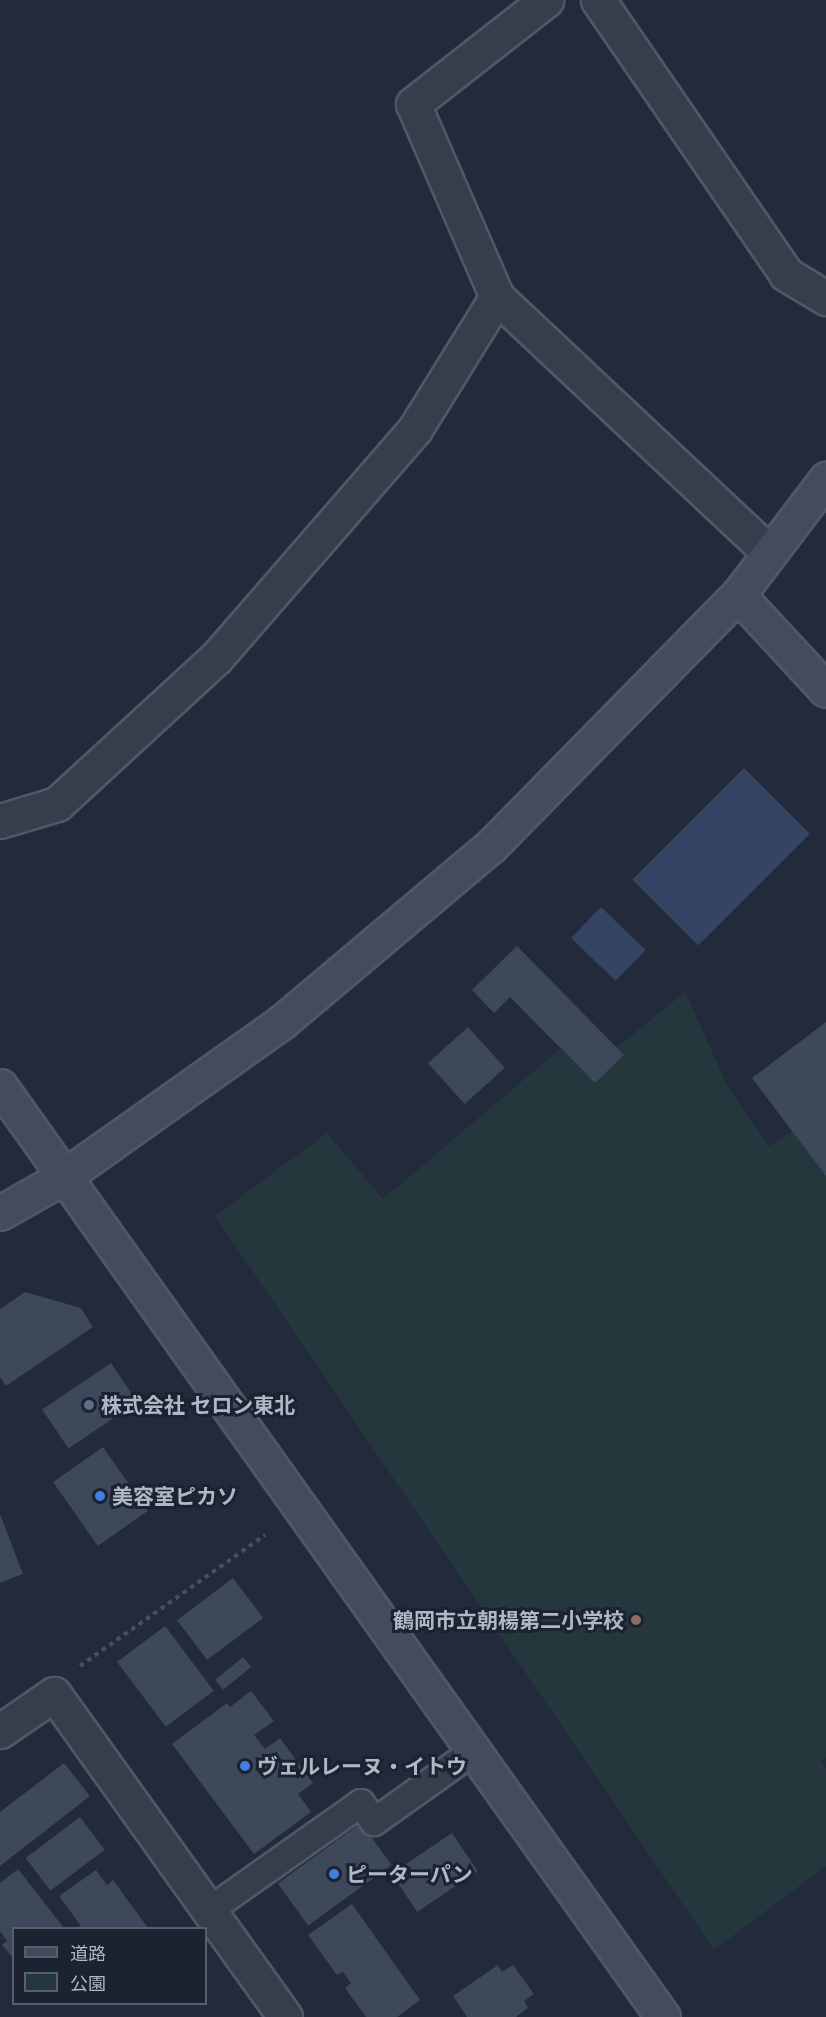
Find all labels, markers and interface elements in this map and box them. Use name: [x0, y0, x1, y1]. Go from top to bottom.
place label: 株式会社 セロン東北: [101, 1392, 295, 1418]
marker: 株式会社 セロン東北: [82, 1398, 96, 1412]
place label: 美容室ピカソ: [112, 1483, 238, 1509]
marker: 美容室ピカソ: [93, 1489, 107, 1503]
place label: 鶴岡市立朝楊第二小学校: [393, 1607, 624, 1633]
marker: 鶴岡市立朝楊第二小学校: [629, 1613, 643, 1627]
place label: ヴェルレーヌ・イトウ: [257, 1753, 467, 1779]
marker: ヴェルレーヌ・イトウ: [238, 1759, 252, 1773]
place label: ピーターパン: [346, 1861, 472, 1887]
marker: ピーターパン: [327, 1867, 341, 1881]
legend: [12, 1927, 207, 2005]
text: 道路: [70, 1942, 106, 1964]
text: 公園: [70, 1972, 106, 1994]

